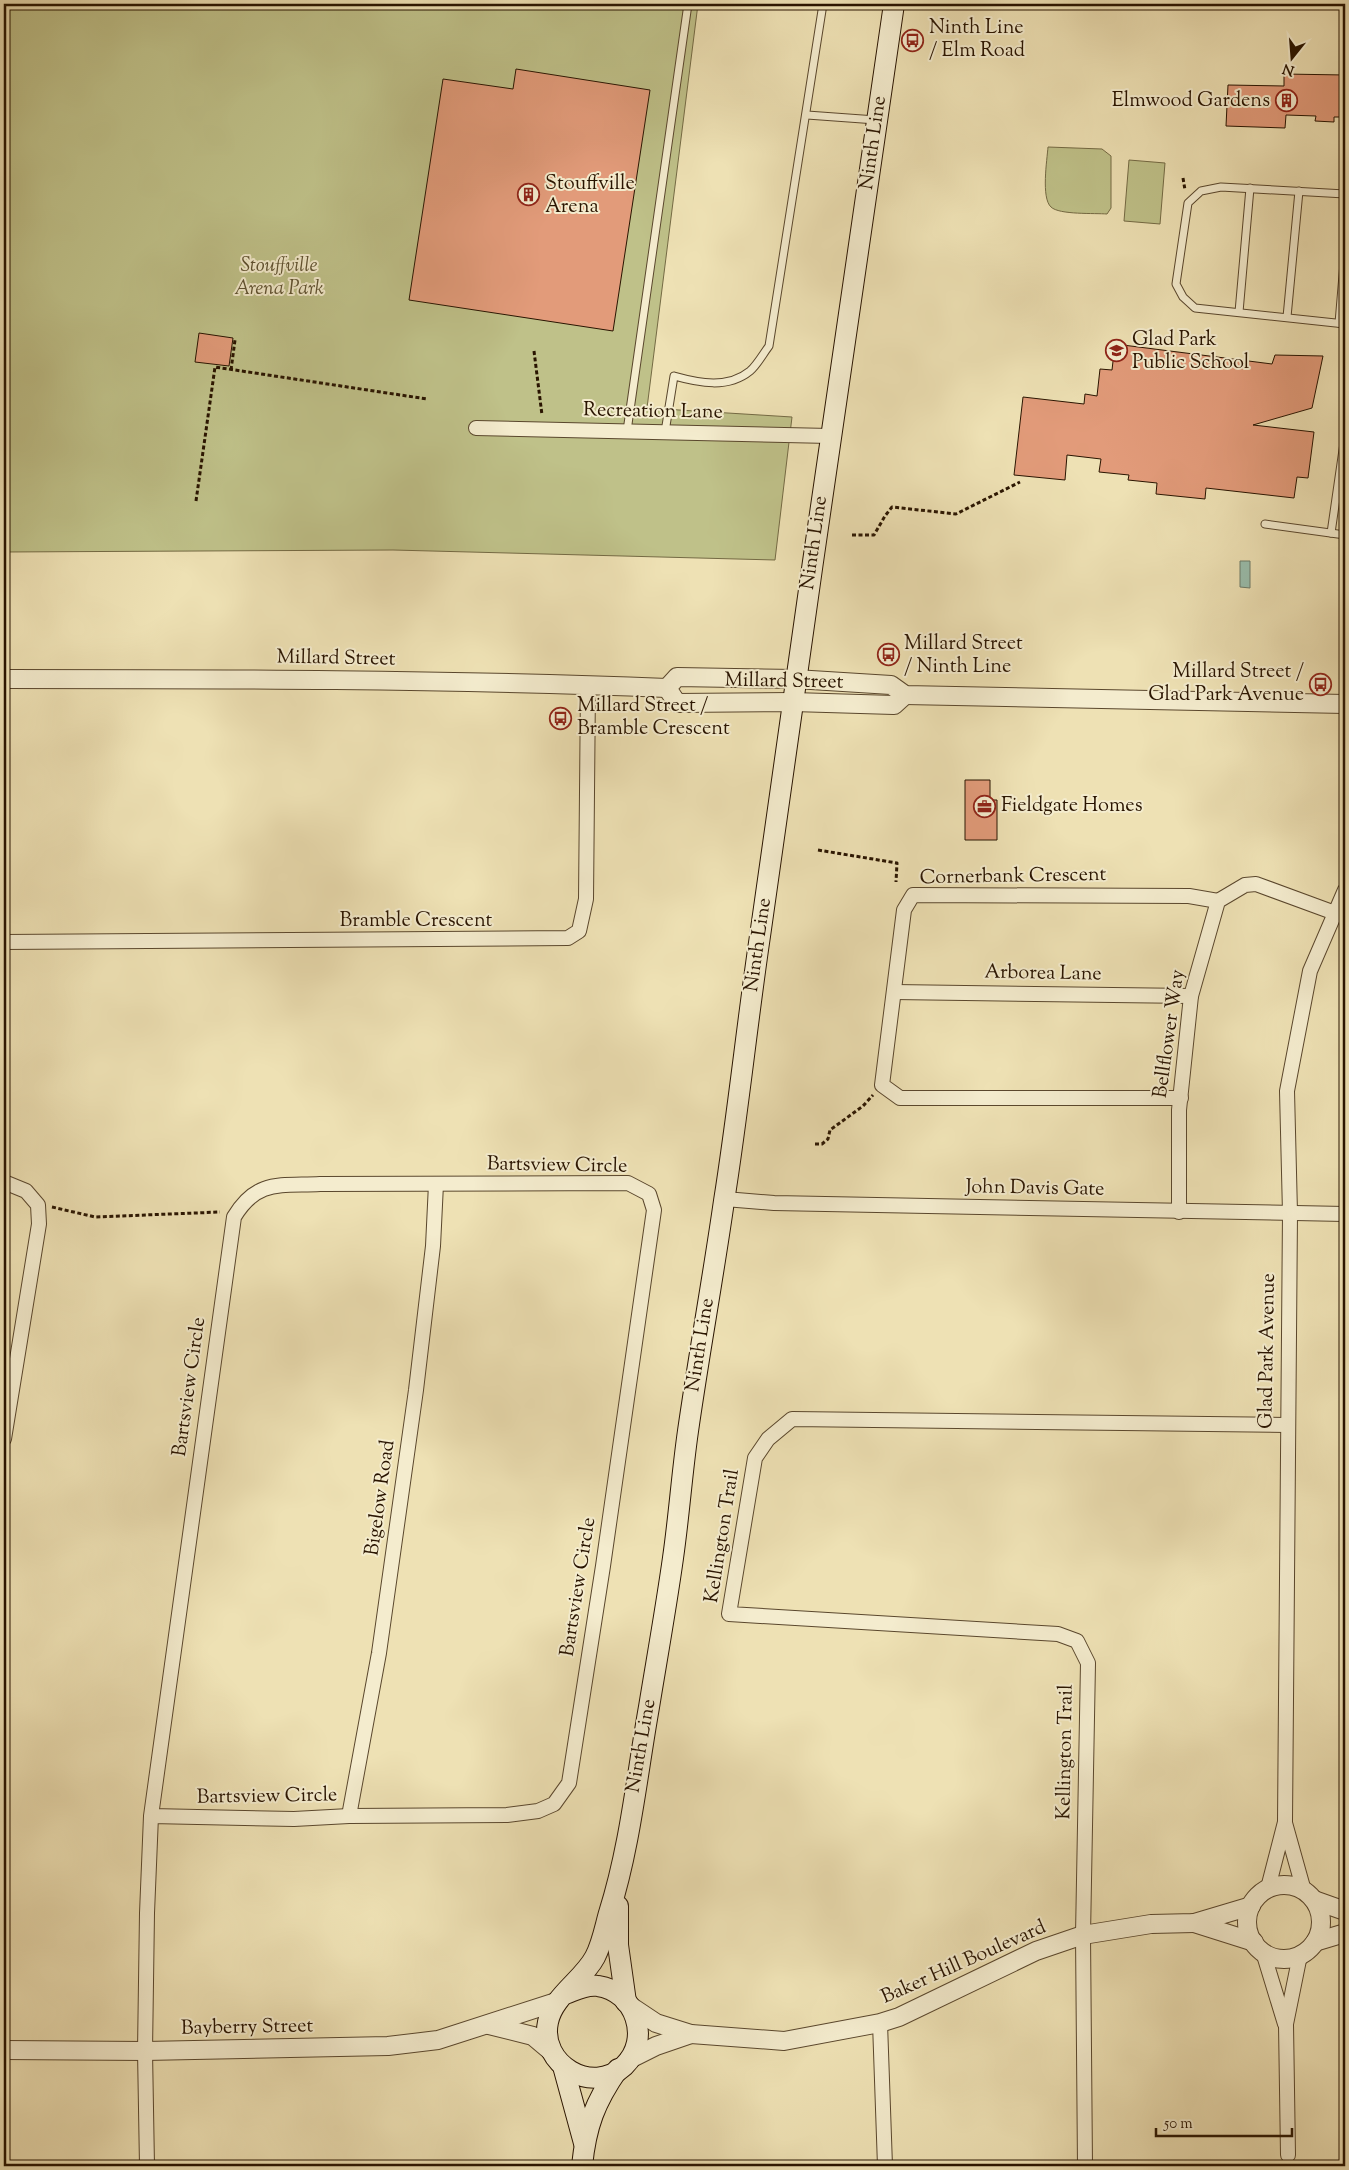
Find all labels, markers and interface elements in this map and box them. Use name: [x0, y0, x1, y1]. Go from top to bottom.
place label: Ninth Line / Elm Road: [929, 14, 1025, 66]
bus stop icon: Ninth Line / Elm Road: [901, 28, 925, 52]
north arrow: [1266, 32, 1316, 82]
text: N: [1281, 57, 1297, 80]
place label: Elmwood Gardens: [1112, 87, 1270, 116]
building icon: Elmwood Gardens: [1274, 89, 1298, 113]
street label: Ninth Line: [853, 94, 895, 192]
place label: Stouffville Arena: [545, 170, 635, 222]
building icon: Stouffville Arena: [517, 183, 541, 207]
park label: Stouffville Arena Park: [234, 252, 324, 304]
place label: Glad Park Public School: [1132, 326, 1250, 378]
school or university icon: Glad Park Public School: [1104, 339, 1128, 363]
street label: Recreation Lane: [583, 396, 723, 428]
street label: Ninth Line: [794, 494, 836, 592]
place label: Millard Street / Ninth Line: [904, 630, 1023, 682]
street label: Millard Street: [276, 643, 396, 675]
bus stop icon: Millard Street / Ninth Line: [876, 643, 900, 667]
place label: Millard Street / Glad Park Avenue: [1148, 658, 1304, 710]
street label: Millard Street: [724, 666, 844, 698]
bus stop icon: Millard Street / Glad Park Avenue: [1308, 672, 1332, 696]
place label: Millard Street / Bramble Crescent: [577, 692, 730, 744]
bus stop icon: Millard Street / Bramble Crescent: [549, 706, 573, 730]
place label: Fieldgate Homes: [1001, 792, 1143, 821]
office icon: Fieldgate Homes: [973, 794, 997, 818]
street label: Cornerbank Crescent: [919, 861, 1107, 893]
street label: Ninth Line: [738, 896, 780, 994]
street label: Bramble Crescent: [340, 907, 493, 936]
street label: Arborea Lane: [984, 958, 1102, 990]
street label: Bellflower Way: [1147, 968, 1193, 1100]
street label: Bartsview Circle: [486, 1150, 628, 1182]
street label: John Davis Gate: [964, 1173, 1105, 1205]
street label: Glad Park Avenue: [1252, 1273, 1284, 1429]
street label: Ninth Line: [679, 1296, 723, 1394]
street label: Bartsview Circle: [166, 1315, 214, 1459]
street label: Bigelow Road: [359, 1438, 403, 1558]
street label: Kellington Trail: [698, 1467, 748, 1605]
street label: Bartsview Circle: [554, 1515, 604, 1659]
street label: Kellington Trail: [1050, 1684, 1082, 1820]
street label: Ninth Line: [619, 1697, 665, 1795]
street label: Bartsview Circle: [196, 1781, 338, 1813]
street label: Baker Hill Boulevard: [877, 1914, 1051, 2012]
street label: Bayberry Street: [181, 2012, 314, 2044]
scale bar: [1156, 2105, 1293, 2137]
text: 50 m: [1163, 2114, 1193, 2135]

